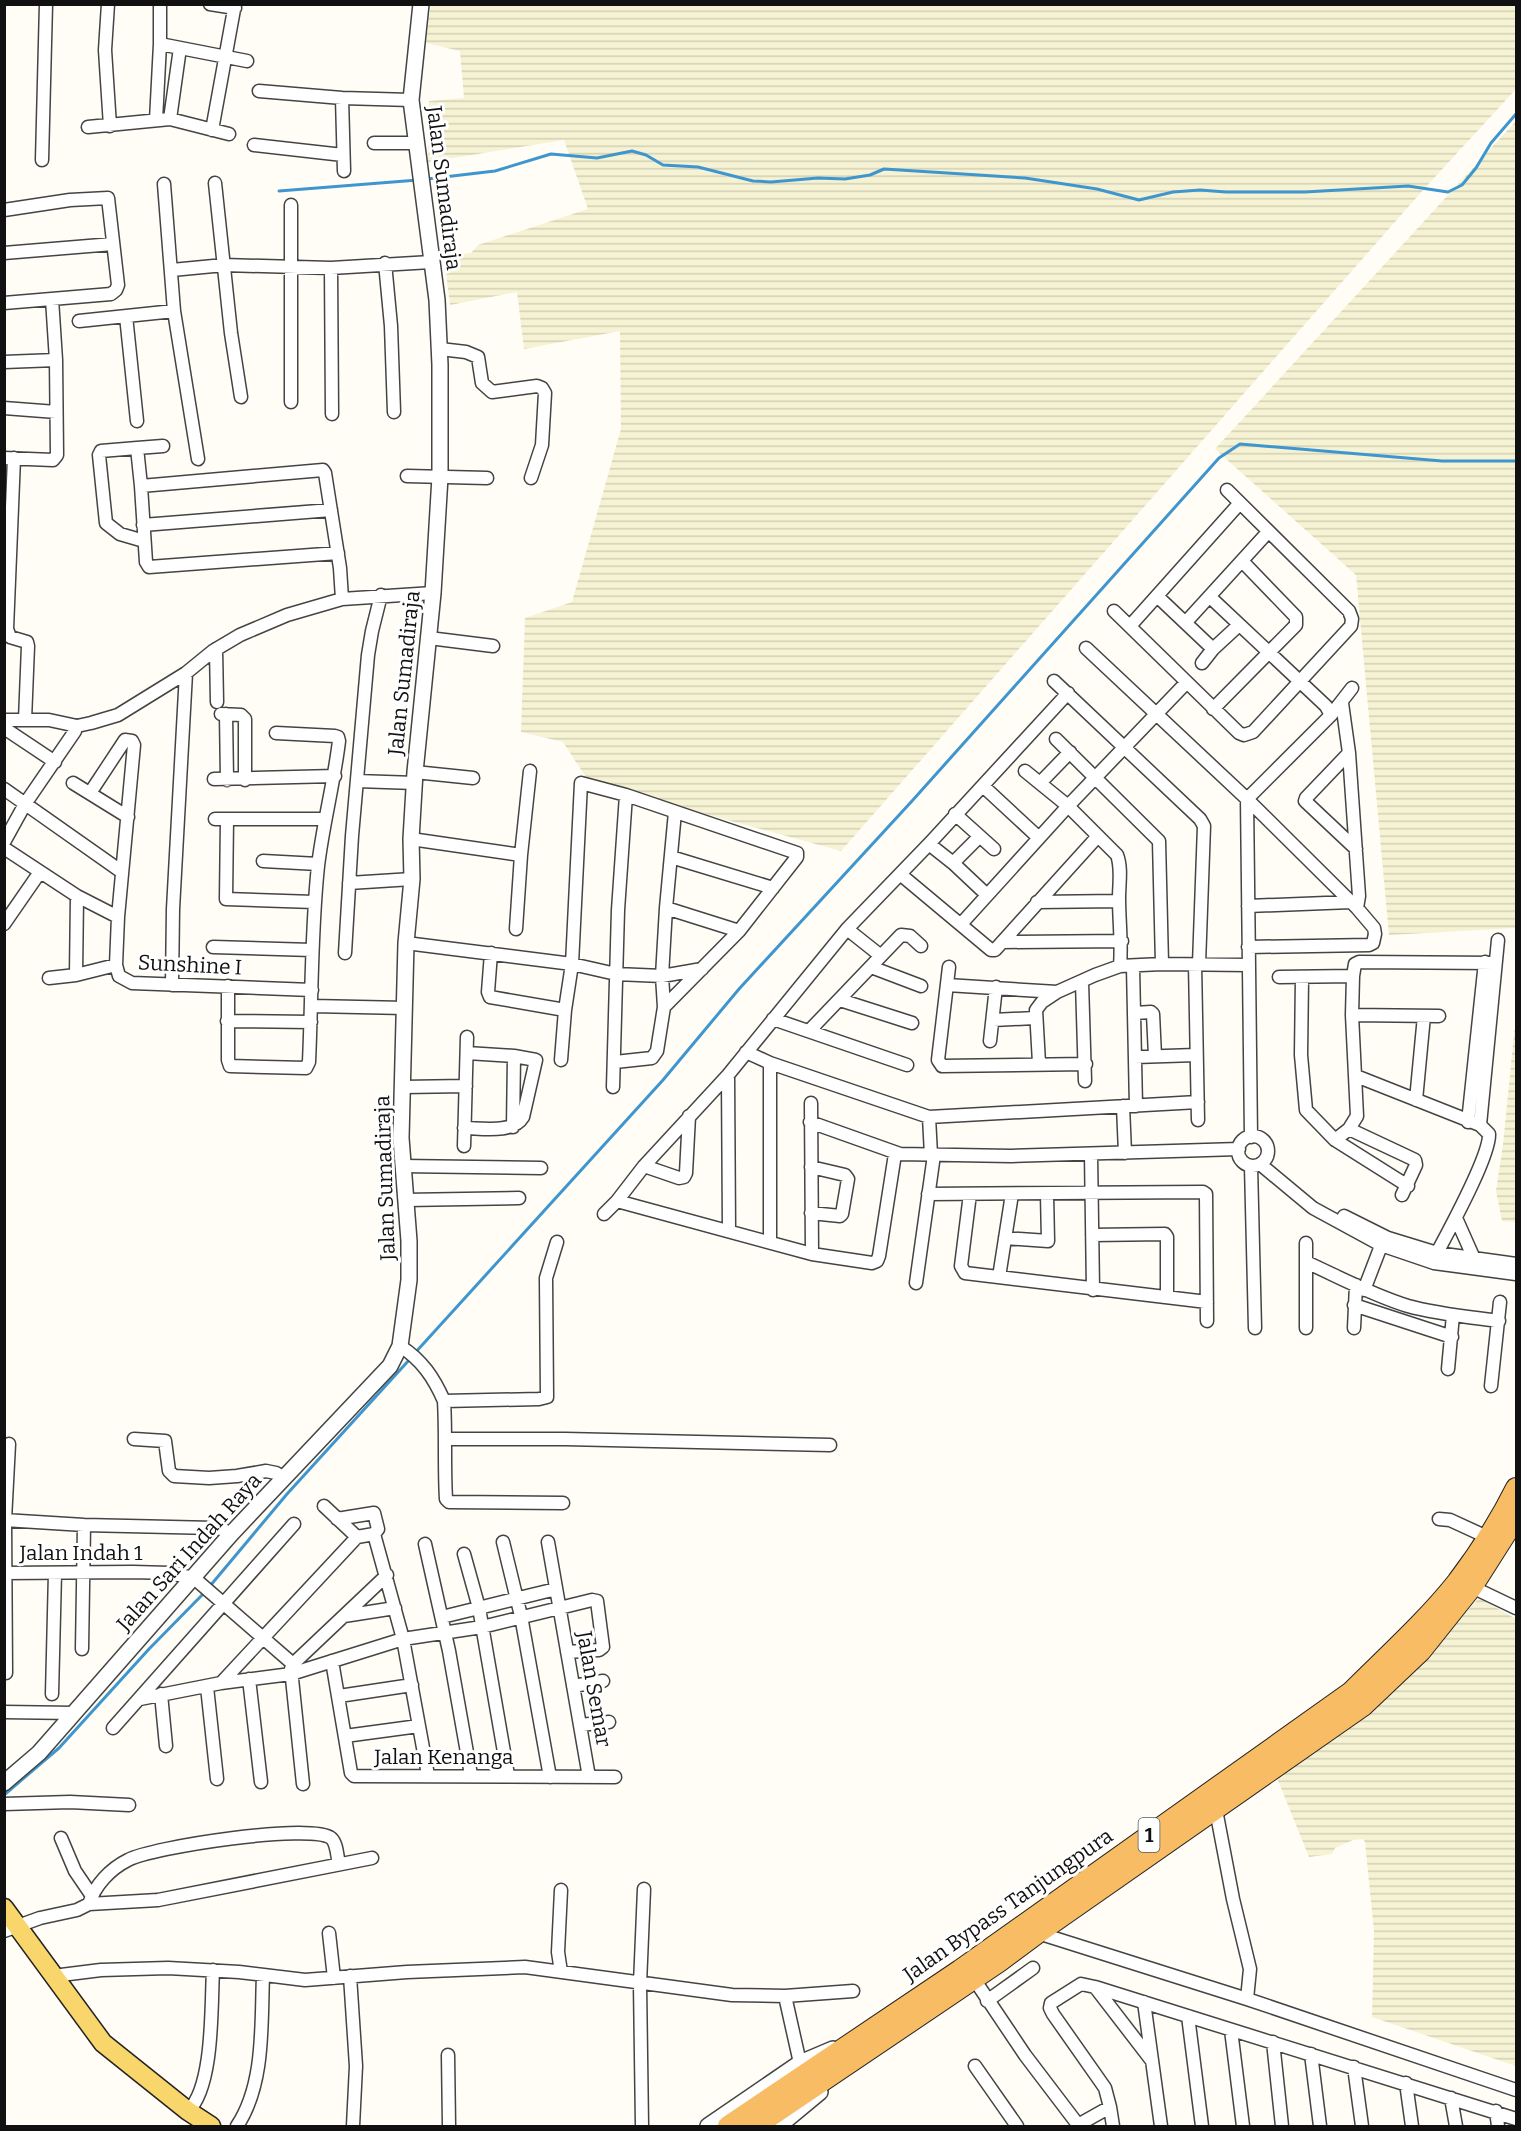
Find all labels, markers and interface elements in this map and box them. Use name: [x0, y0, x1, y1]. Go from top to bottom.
street label: Jalan Sumadiraja: [421, 103, 467, 272]
street label: Jalan Sumadiraja: [382, 589, 426, 758]
street label: Sunshine I: [137, 949, 243, 981]
street label: Jalan Sumadiraja: [369, 1094, 401, 1262]
street label: Jalan Sari Indah Raya: [110, 1467, 267, 1637]
street label: Jalan Indah 1: [19, 1540, 143, 1566]
street label: Jalan Semar: [571, 1628, 617, 1749]
street label: Jalan Kenanga: [373, 1744, 514, 1770]
road number: 1: [1138, 1818, 1160, 1852]
street label: Jalan Bypass Tanjungpura: [897, 1822, 1118, 1988]

